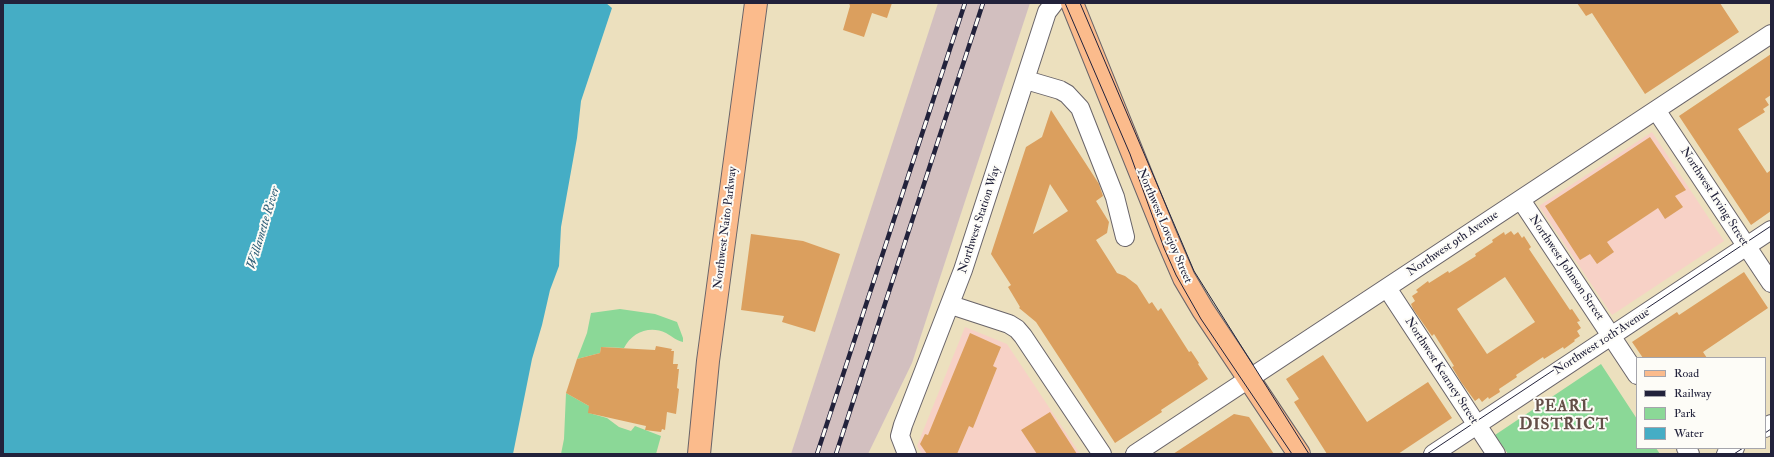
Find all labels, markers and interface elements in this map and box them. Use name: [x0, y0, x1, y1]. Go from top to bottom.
street label: Northwest Irving Street: [1677, 145, 1751, 249]
street label: Northwest Station Way: [956, 165, 1004, 275]
street label: Northwest Naito Parkway: [711, 166, 741, 290]
street label: Northwest Lovejoy Street: [1133, 166, 1195, 286]
water label: Willamette River: [244, 185, 284, 271]
street label: Northwest 9th Avenue: [1405, 208, 1501, 280]
street label: Northwest Johnson Street: [1525, 213, 1607, 323]
street label: Northwest 10th Avenue: [1551, 306, 1653, 378]
street label: Northwest Kearney Street: [1401, 315, 1481, 427]
legend: [1636, 357, 1766, 449]
text: Road: [1674, 366, 1699, 381]
text: Railway: [1674, 386, 1711, 401]
district label: PEARL DISTRICT: [1519, 398, 1609, 436]
text: Park: [1674, 406, 1696, 421]
text: Water: [1674, 426, 1703, 441]

